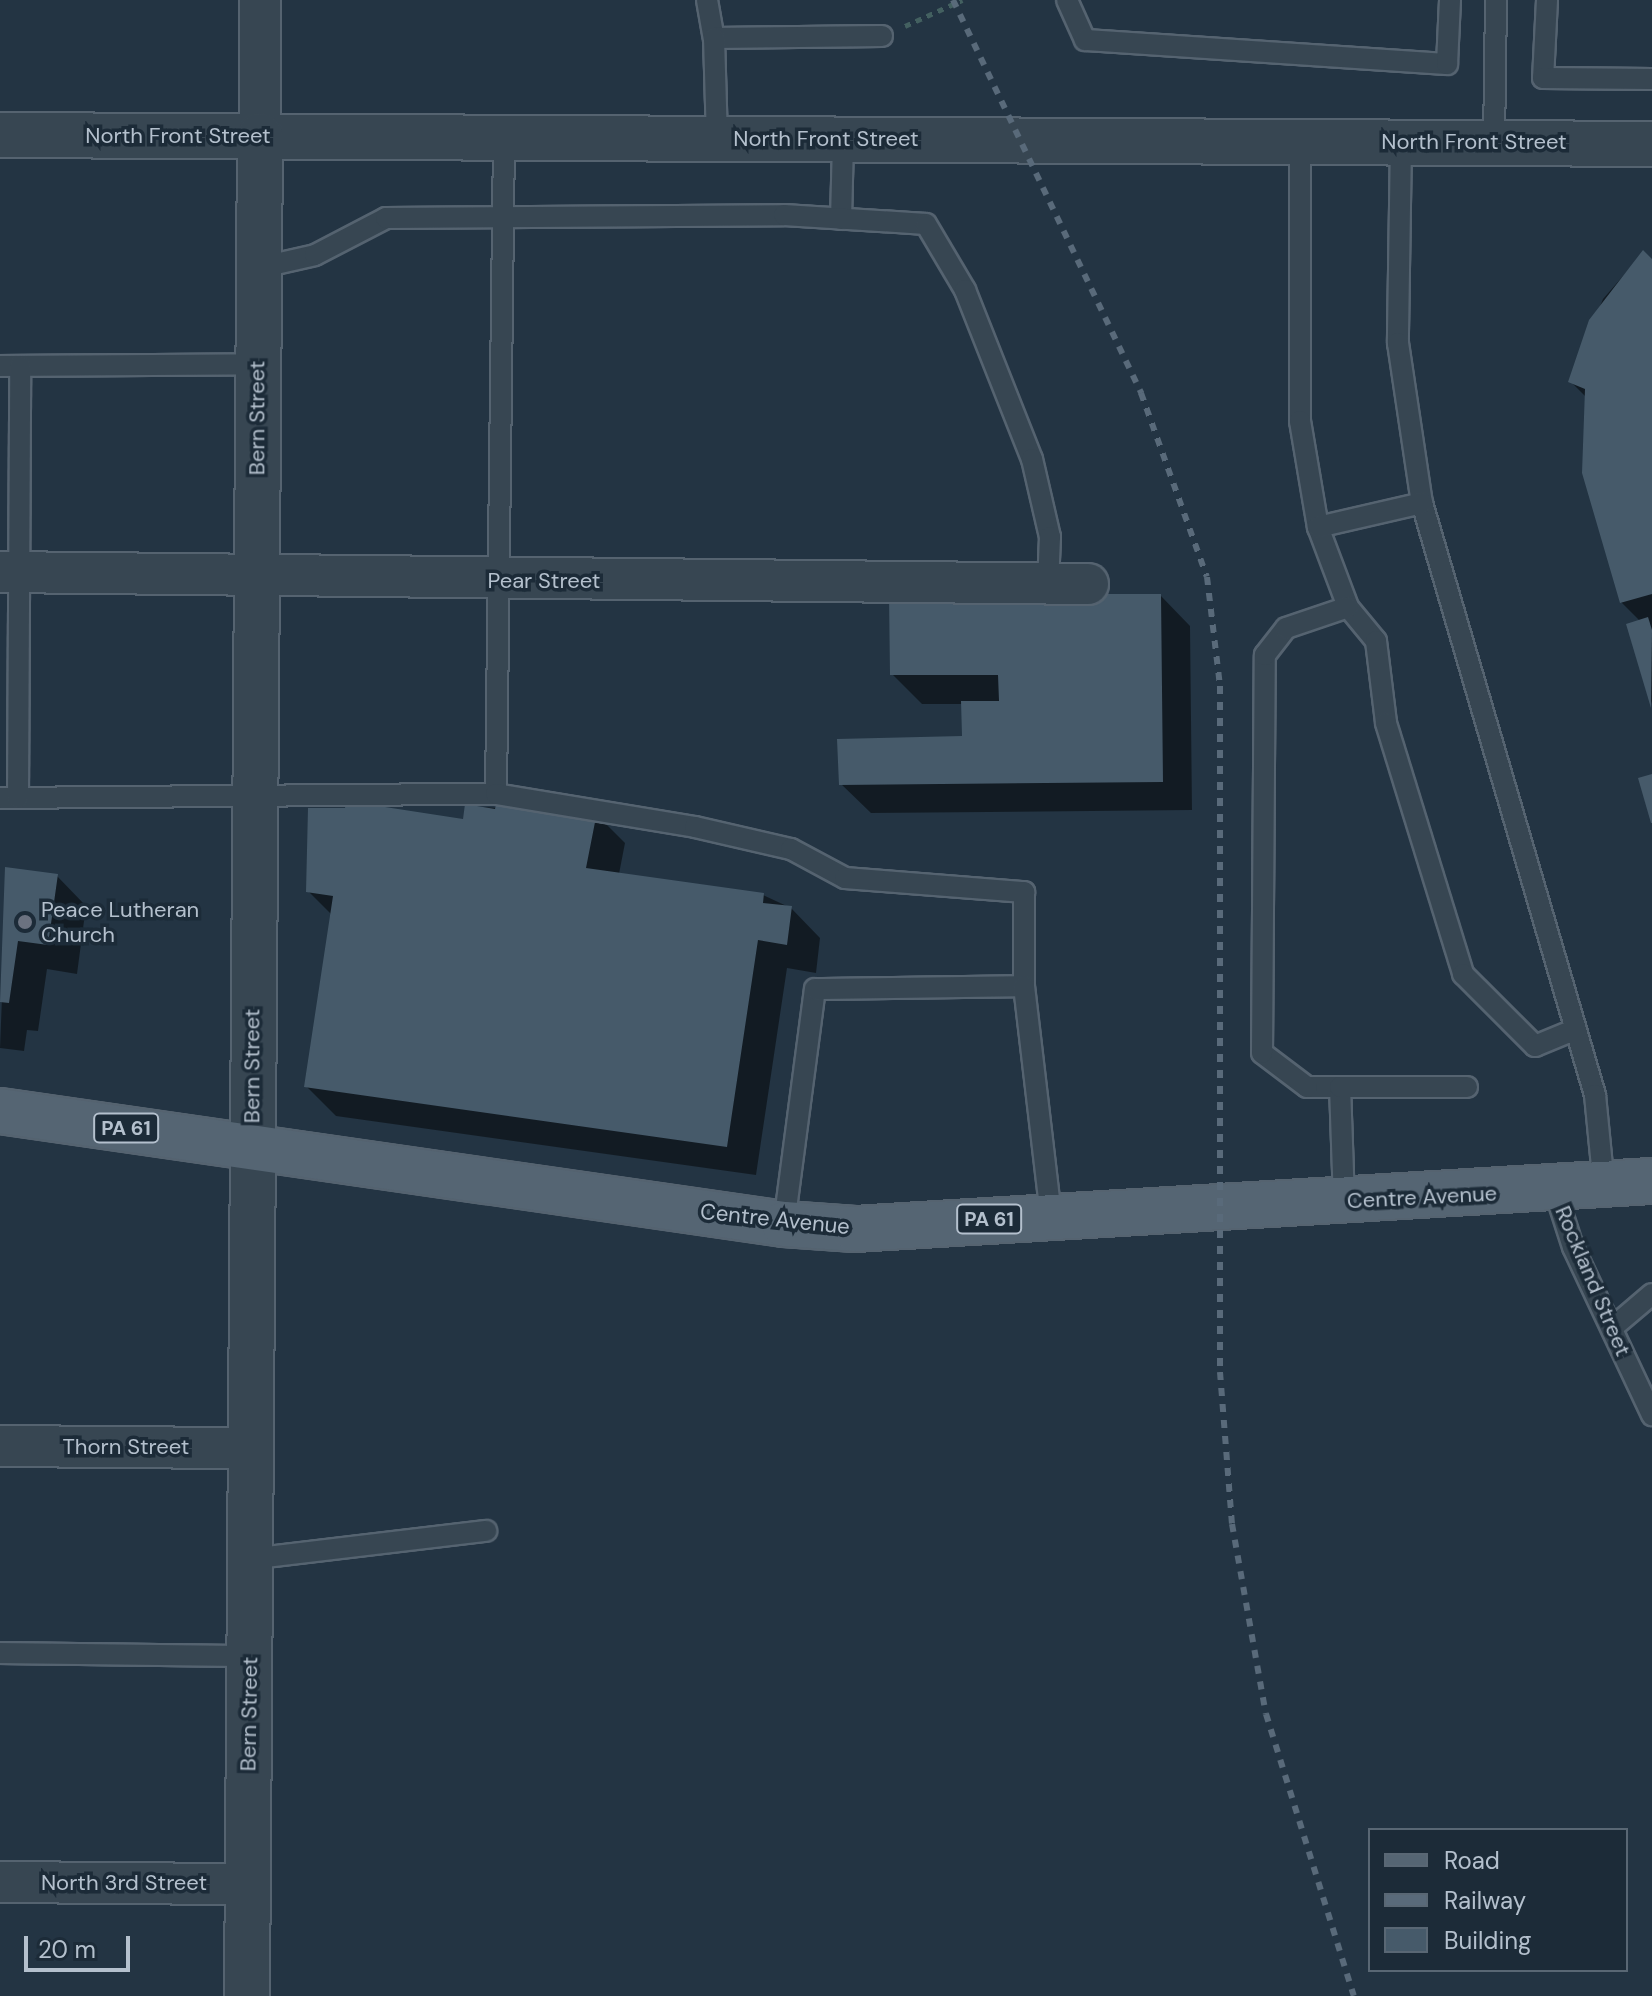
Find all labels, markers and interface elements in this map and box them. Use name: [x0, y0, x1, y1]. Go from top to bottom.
street label: North Front Street: [85, 123, 271, 149]
street label: North Front Street: [733, 126, 919, 152]
street label: North Front Street: [1381, 129, 1567, 155]
street label: Bern Street: [244, 361, 270, 475]
street label: Pear Street: [488, 568, 600, 594]
place label: Peace Lutheran Church: [41, 896, 199, 948]
marker: Peace Lutheran Church: [16, 913, 34, 931]
street label: Bern Street: [239, 1009, 265, 1123]
road number: PA 61: [92, 1112, 160, 1144]
street label: Centre Avenue: [1346, 1180, 1498, 1214]
street label: Centre Avenue: [699, 1198, 851, 1240]
street label: Rockland Street: [1549, 1202, 1637, 1360]
road number: PA 61: [955, 1203, 1023, 1235]
street label: Thorn Street: [62, 1434, 190, 1460]
street label: Bern Street: [235, 1656, 263, 1772]
legend: [1368, 1828, 1628, 1972]
text: Road: [1444, 1845, 1500, 1876]
street label: North 3rd Street: [41, 1870, 207, 1896]
text: Railway: [1444, 1885, 1526, 1916]
scale bar: [28, 1920, 134, 1970]
text: Building: [1444, 1925, 1531, 1956]
text: 20 m: [38, 1934, 96, 1965]

